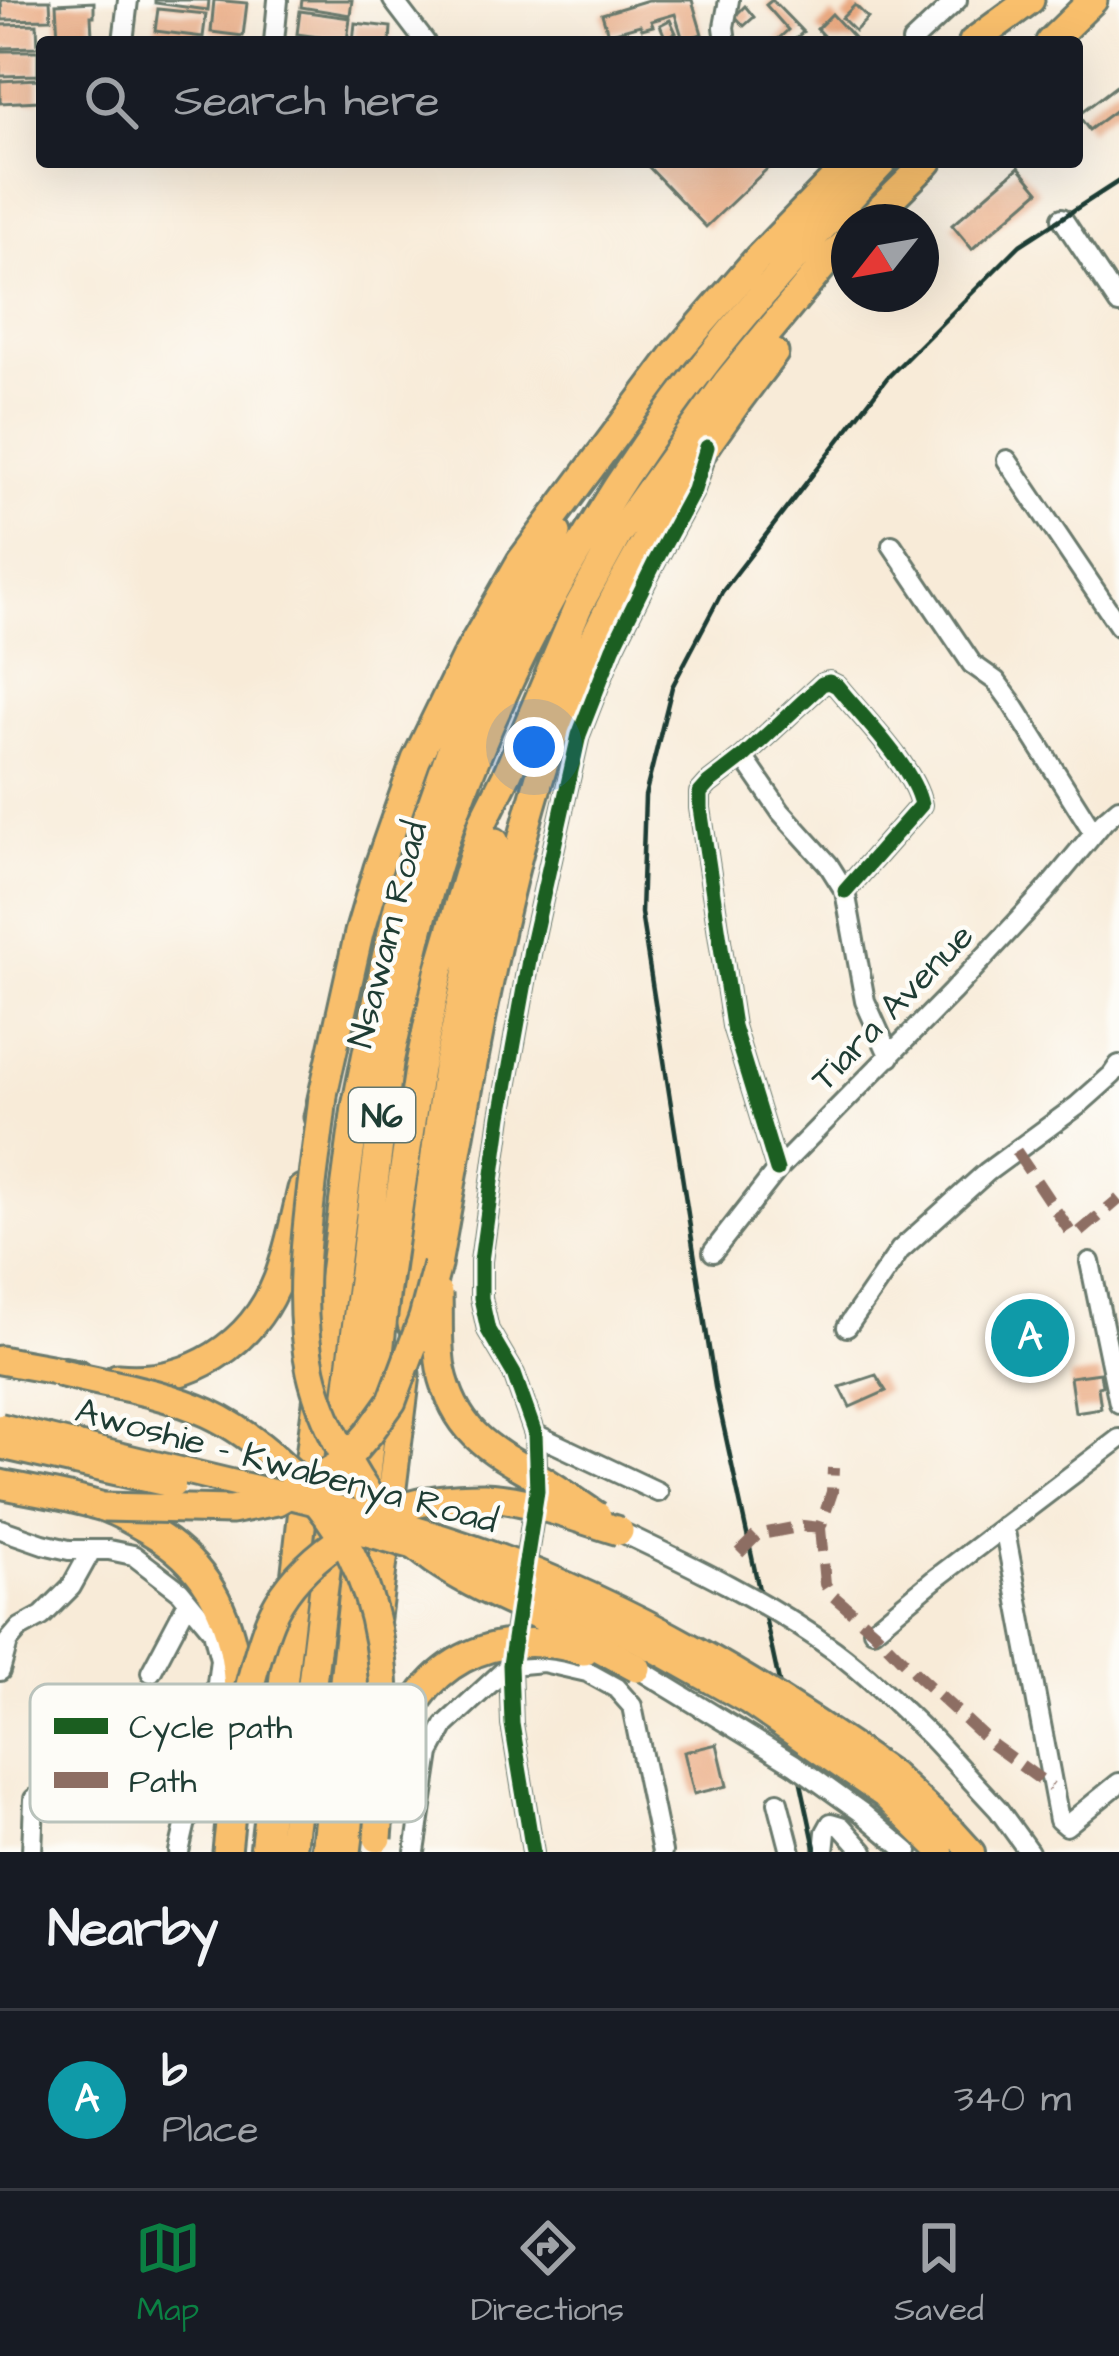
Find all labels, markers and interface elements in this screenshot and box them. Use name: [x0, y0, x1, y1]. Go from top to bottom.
search box: [36, 36, 1083, 168]
icon: search: [78, 69, 144, 135]
text: Search here: [174, 71, 440, 133]
north arrow: [831, 204, 939, 312]
your location: [504, 717, 564, 777]
street label: Nsawam Road: [336, 816, 441, 1053]
street label: Tiara Avenue: [800, 912, 986, 1103]
road number: N6: [349, 1088, 415, 1142]
pin: A: [991, 1293, 1069, 1383]
street label: Awoshie - Kwabenya Road: [69, 1385, 503, 1547]
legend: [30, 1684, 426, 1822]
text: Cycle path: [129, 1705, 293, 1752]
text: Path: [129, 1759, 197, 1805]
text: Nearby: [48, 1895, 218, 1966]
text: b: [162, 2042, 187, 2104]
text: A: [75, 2073, 99, 2127]
text: 340 m: [954, 2073, 1071, 2127]
text: Place: [162, 2104, 259, 2158]
tab: Map: [135, 2215, 201, 2333]
tab: Directions: [471, 2215, 624, 2333]
tab: Saved: [894, 2215, 984, 2333]

